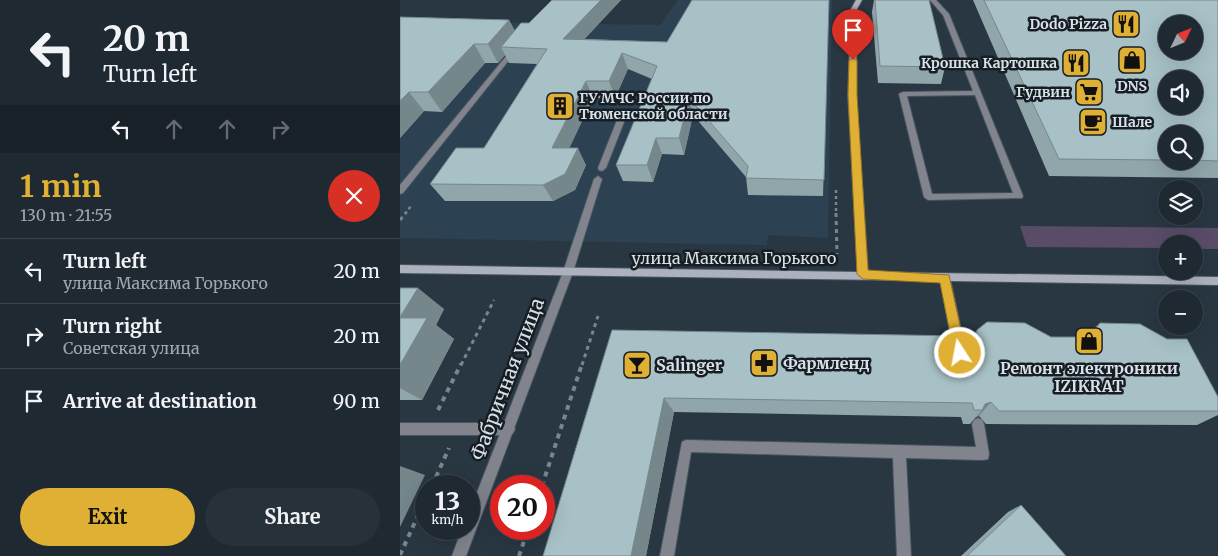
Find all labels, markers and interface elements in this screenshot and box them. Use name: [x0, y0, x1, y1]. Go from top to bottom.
pin: [832, 9, 874, 60]
restaurant icon: Dodo Pizza: [1111, 9, 1141, 39]
place label: Dodo Pizza: [1029, 15, 1107, 33]
north arrow: [1158, 15, 1202, 60]
map controls: [1158, 15, 1203, 335]
icon: arrive: [839, 16, 867, 44]
text: 20 m: [103, 17, 190, 61]
icon: left: [20, 20, 85, 85]
shop icon: DNS: [1117, 45, 1147, 75]
restaurant icon: Крошка Картошка: [1061, 48, 1091, 78]
place label: Крошка Картошка: [921, 54, 1057, 72]
text: Turn left: [103, 60, 197, 88]
button: sound: [1158, 70, 1203, 115]
supermarket icon: Гудвин: [1074, 77, 1104, 107]
place label: DNS: [1117, 77, 1147, 95]
place label: Гудвин: [1016, 83, 1070, 101]
place label: ГУ МЧС России по Тюменской области: [579, 89, 728, 123]
building icon: ГУ МЧС России по Тюменской области: [545, 91, 575, 121]
cafe icon: Шале: [1078, 107, 1108, 137]
place label: Шале: [1112, 113, 1152, 131]
icon: left: [107, 115, 135, 143]
icon: ahead: [160, 115, 188, 143]
icon: ahead: [213, 115, 241, 143]
icon: right: [266, 115, 294, 143]
button: search: [1158, 125, 1203, 170]
text: 1 min: [20, 167, 102, 205]
button: close: [328, 170, 380, 222]
button: layers: [1158, 180, 1203, 225]
text: 130 m · 21:55: [20, 205, 112, 225]
button: +: [1158, 235, 1203, 280]
street label: улица Максима Горького: [632, 248, 836, 268]
text: Turn left: [63, 249, 147, 273]
icon: left: [20, 257, 48, 285]
text: 20 m: [333, 259, 380, 283]
text: улица Максима Горького: [63, 273, 268, 293]
button: −: [1158, 290, 1203, 335]
street label: Фабричная улица: [465, 294, 549, 464]
text: Turn right: [63, 314, 162, 338]
icon: right: [20, 322, 48, 350]
text: 20 m: [333, 324, 380, 348]
position arrow: [933, 326, 985, 378]
shop icon: Ремонт электроники IZIKRAT: [1074, 326, 1104, 356]
text: Советская улица: [63, 338, 200, 358]
pharmacy icon: Фармленд: [749, 348, 779, 378]
bar icon: Salinger: [622, 350, 652, 380]
place label: Фармленд: [783, 353, 870, 373]
place label: Salinger: [656, 355, 723, 375]
place label: Ремонт электроники IZIKRAT: [1000, 358, 1178, 396]
icon: arrive: [20, 387, 48, 415]
text: Arrive at destination: [63, 389, 257, 413]
text: 90 m: [333, 389, 380, 413]
speed limit sign: 20: [490, 475, 555, 540]
text: 13: [435, 485, 460, 517]
button: Exit: [20, 488, 195, 546]
button: Share: [205, 488, 380, 546]
text: km/h: [432, 512, 463, 527]

